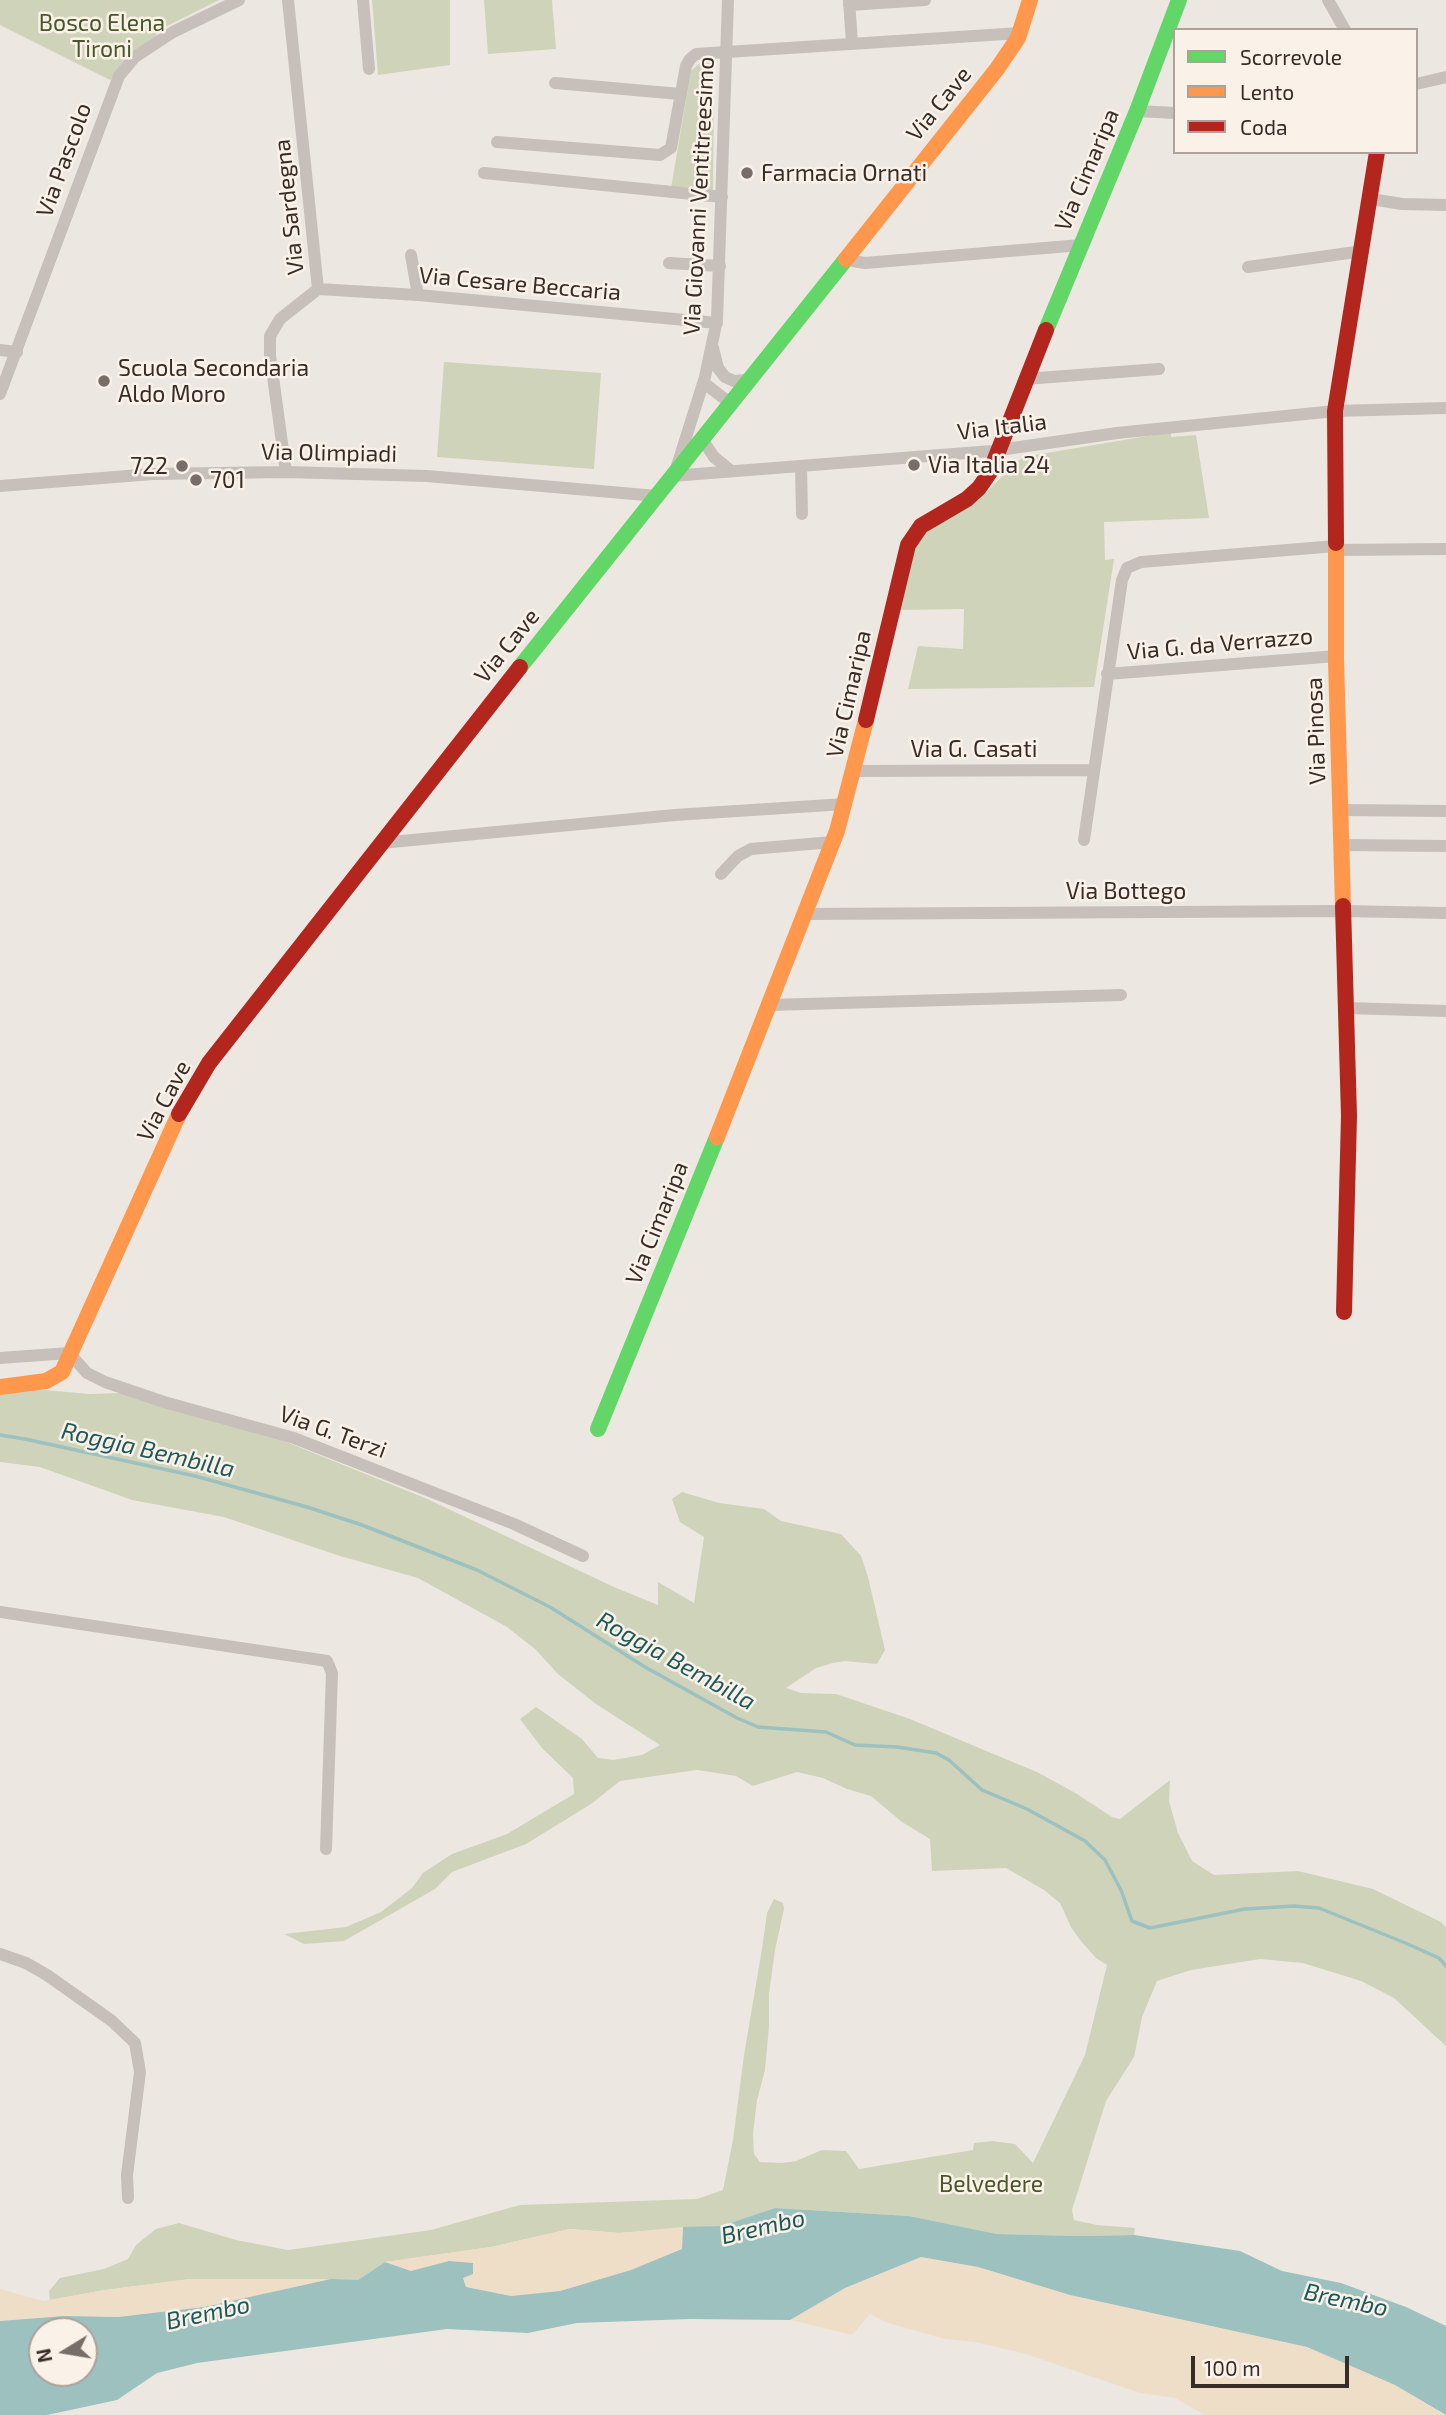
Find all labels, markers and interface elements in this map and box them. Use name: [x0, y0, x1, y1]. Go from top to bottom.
park label: Bosco Elena Tironi: [39, 9, 165, 63]
legend: [1173, 28, 1418, 154]
text: Scorrevole: [1240, 44, 1342, 69]
street label: Via Giovanni Ventitreesimo: [678, 56, 720, 336]
street label: Via Cave: [901, 61, 977, 147]
text: Lento: [1240, 79, 1294, 104]
street label: Via Pascolo: [31, 99, 97, 221]
street label: Via Cimaripa: [1049, 105, 1125, 235]
text: Coda: [1240, 114, 1287, 139]
street label: Via Sardegna: [268, 138, 310, 276]
place label: Farmacia Ornati: [761, 159, 927, 187]
marker: Farmacia Ornati: [739, 165, 755, 181]
street label: Via Cesare Beccaria: [418, 261, 622, 307]
place label: Scuola Secondaria Aldo Moro: [118, 354, 309, 408]
marker: Scuola Secondaria Aldo Moro: [96, 373, 112, 389]
street label: Via Italia: [956, 408, 1048, 446]
street label: Via Olimpiadi: [261, 438, 397, 468]
place label: Via Italia 24: [928, 451, 1050, 479]
place label: 722: [130, 452, 168, 480]
marker: Via Italia 24: [906, 457, 922, 473]
marker: 722: [174, 458, 190, 474]
place label: 701: [210, 466, 245, 494]
marker: 701: [188, 472, 204, 488]
street label: Via Cave: [469, 603, 545, 689]
street label: Via G. da Verrazzo: [1126, 622, 1314, 666]
street label: Via Cimaripa: [821, 628, 877, 760]
street label: Via Pinosa: [1300, 677, 1332, 785]
street label: Via G. Casati: [911, 735, 1037, 763]
street label: Via Bottego: [1066, 877, 1186, 905]
street label: Via Cave: [131, 1056, 197, 1146]
street label: Via Cimaripa: [620, 1158, 694, 1288]
street label: Via G. Terzi: [276, 1400, 390, 1464]
water label: Roggia Bembilla: [59, 1416, 237, 1484]
water label: Roggia Bembilla: [592, 1606, 760, 1716]
park label: Belvedere: [939, 2170, 1043, 2198]
water label: Brembo: [718, 2203, 808, 2251]
water label: Brembo: [1301, 2277, 1391, 2323]
water label: Brembo: [163, 2290, 253, 2336]
north arrow: [28, 2317, 98, 2387]
scale bar: [1194, 2342, 1352, 2386]
text: N: [31, 2347, 56, 2365]
text: 100 m: [1204, 2355, 1261, 2380]

